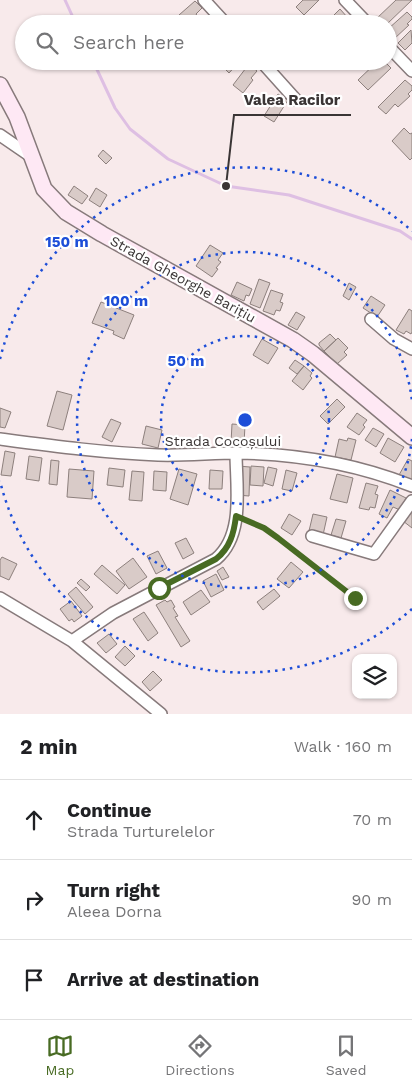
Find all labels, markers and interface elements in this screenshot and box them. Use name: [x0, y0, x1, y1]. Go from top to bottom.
search box: [15, 15, 397, 70]
icon: search: [33, 29, 61, 57]
text: Search here: [73, 31, 184, 54]
callout: Valea Racilor: [234, 85, 351, 115]
text: Valea Racilor: [244, 91, 341, 109]
street label: Strada Gheorghe Barițiu: [107, 232, 259, 327]
text: 150 m: [45, 233, 89, 251]
text: 100 m: [104, 292, 148, 310]
text: 50 m: [168, 352, 204, 370]
centre of rings: [236, 411, 254, 429]
street label: Strada Cocoșului: [165, 433, 281, 450]
route start: [148, 577, 171, 600]
route end: [344, 587, 367, 610]
map controls: [352, 654, 397, 699]
button: layers: [352, 654, 397, 699]
text: 2 min: [20, 734, 77, 759]
text: Walk · 160 m: [294, 737, 392, 756]
text: Continue: [67, 799, 151, 822]
icon: ahead: [20, 806, 48, 834]
text: 70 m: [353, 810, 392, 829]
text: Strada Turturelelor: [67, 822, 215, 841]
text: Turn right: [67, 879, 160, 902]
icon: right: [20, 886, 48, 914]
text: 90 m: [351, 890, 392, 909]
text: Aleea Dorna: [67, 902, 162, 921]
icon: arrive: [20, 966, 48, 994]
text: Arrive at destination: [67, 968, 259, 991]
tab: Map: [46, 1032, 74, 1078]
tab: Directions: [165, 1032, 235, 1078]
tab: Saved: [326, 1032, 366, 1078]

